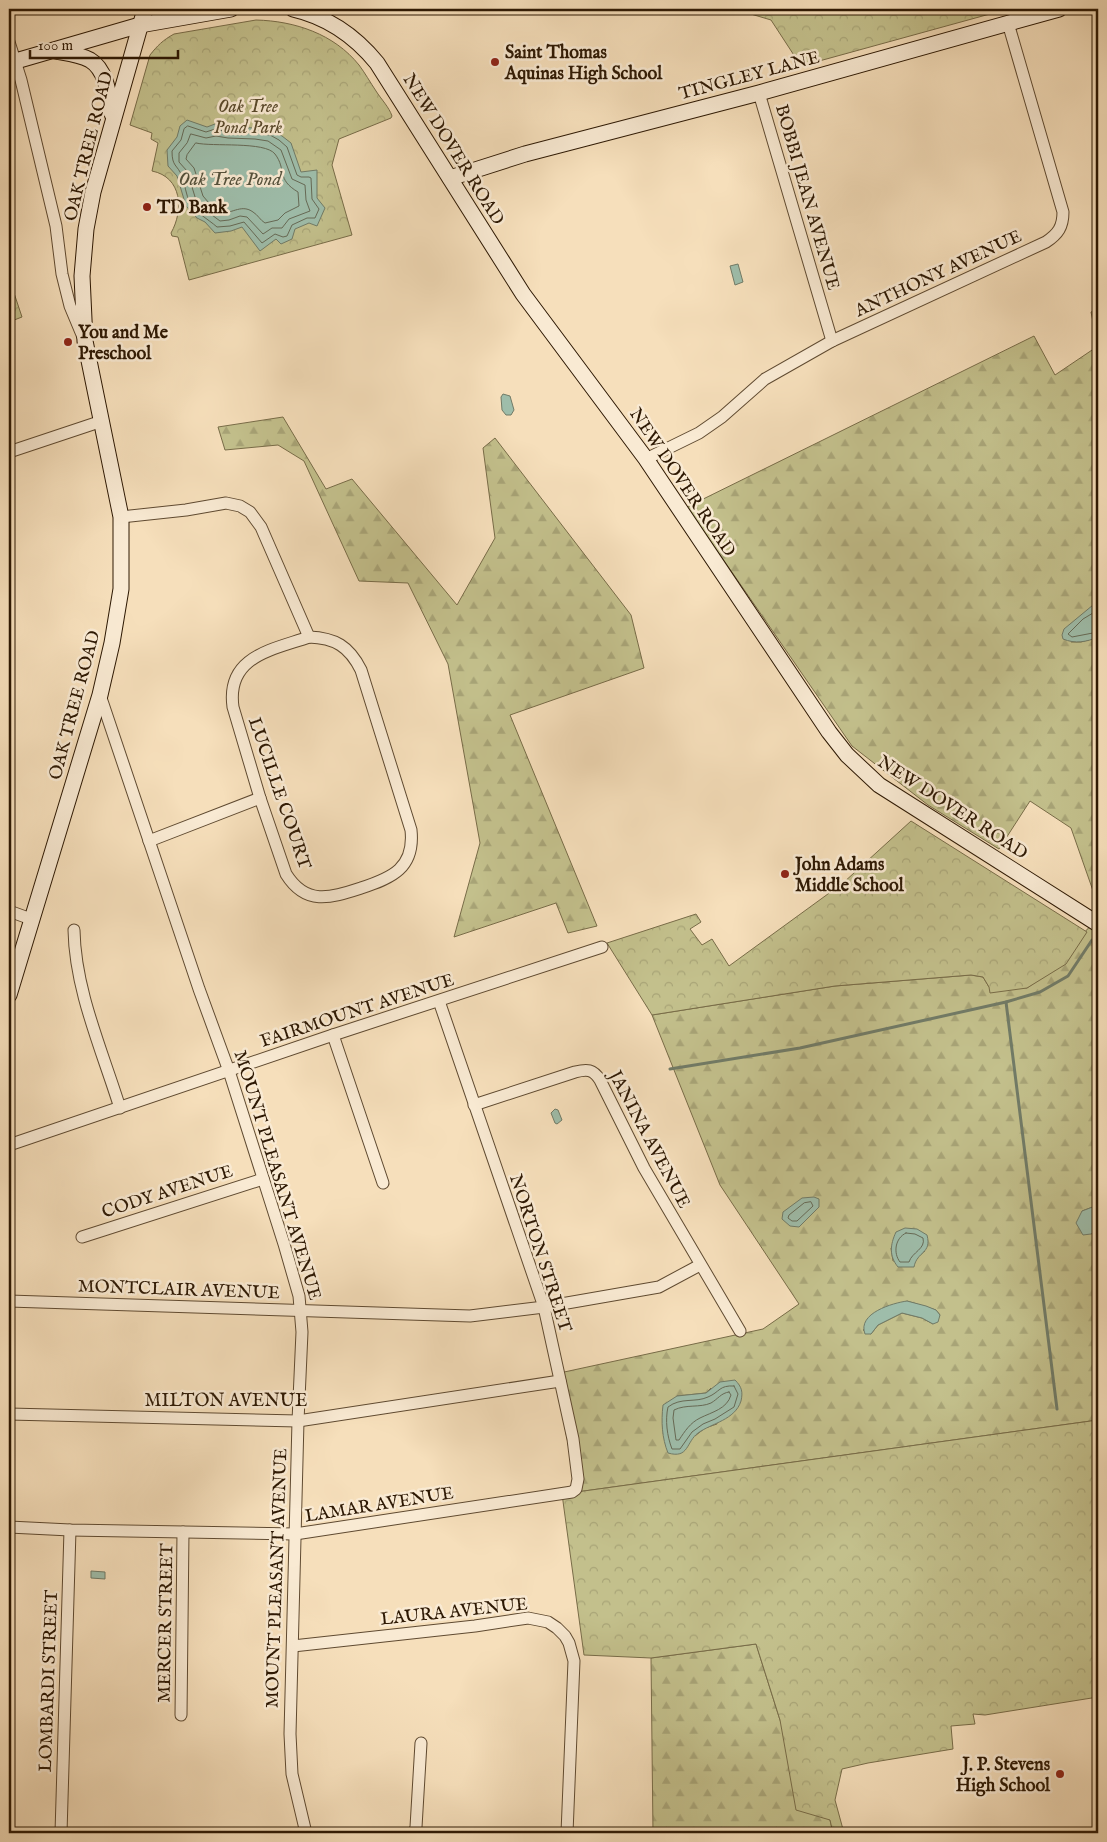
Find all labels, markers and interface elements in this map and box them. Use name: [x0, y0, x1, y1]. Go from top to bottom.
scale bar: [30, 28, 178, 60]
text: 100 m: [38, 36, 74, 55]
place label: Saint Thomas Aquinas High School: [504, 42, 663, 86]
street label: TINGLEY LANE: [677, 47, 822, 106]
marker: Saint Thomas Aquinas High School: [489, 56, 501, 68]
street label: OAK TREE ROAD: [60, 69, 119, 224]
street label: NEW DOVER ROAD: [397, 70, 509, 230]
park label: Oak Tree Pond Park: [214, 96, 282, 140]
street label: BOBBI JEAN AVENUE: [769, 102, 844, 293]
water label: Oak Tree Pond: [179, 168, 282, 192]
place label: TD Bank: [156, 197, 229, 220]
marker: TD Bank: [141, 201, 153, 213]
street label: ANTHONY AVENUE: [851, 226, 1026, 324]
place label: You and Me Preschool: [78, 322, 169, 366]
marker: You and Me Preschool: [62, 336, 74, 348]
street label: NEW DOVER ROAD: [623, 404, 740, 562]
street label: OAK TREE ROAD: [44, 628, 106, 783]
street label: LUCILLE COURT: [242, 714, 315, 873]
street label: NEW DOVER ROAD: [873, 751, 1032, 865]
place label: John Adams Middle School: [793, 854, 905, 898]
marker: John Adams Middle School: [779, 868, 791, 880]
street label: FAIRMOUNT AVENUE: [258, 969, 457, 1054]
street label: MOUNT PLEASANT AVENUE: [228, 1048, 326, 1303]
street label: JANINA AVENUE: [602, 1065, 695, 1212]
street label: CODY AVENUE: [99, 1160, 236, 1224]
street label: NORTON STREET: [503, 1172, 576, 1335]
street label: MONTCLAIR AVENUE: [78, 1275, 280, 1306]
street label: MILTON AVENUE: [145, 1390, 307, 1413]
street label: MOUNT PLEASANT AVENUE: [261, 1448, 294, 1708]
street label: LAMAR AVENUE: [303, 1482, 455, 1529]
street label: MERCER STREET: [154, 1543, 179, 1703]
street label: LOMBARDI STREET: [35, 1590, 64, 1772]
street label: LAURA AVENUE: [379, 1593, 529, 1632]
place label: J. P. Stevens High School: [956, 1754, 1051, 1798]
marker: J. P. Stevens High School: [1054, 1768, 1066, 1780]

